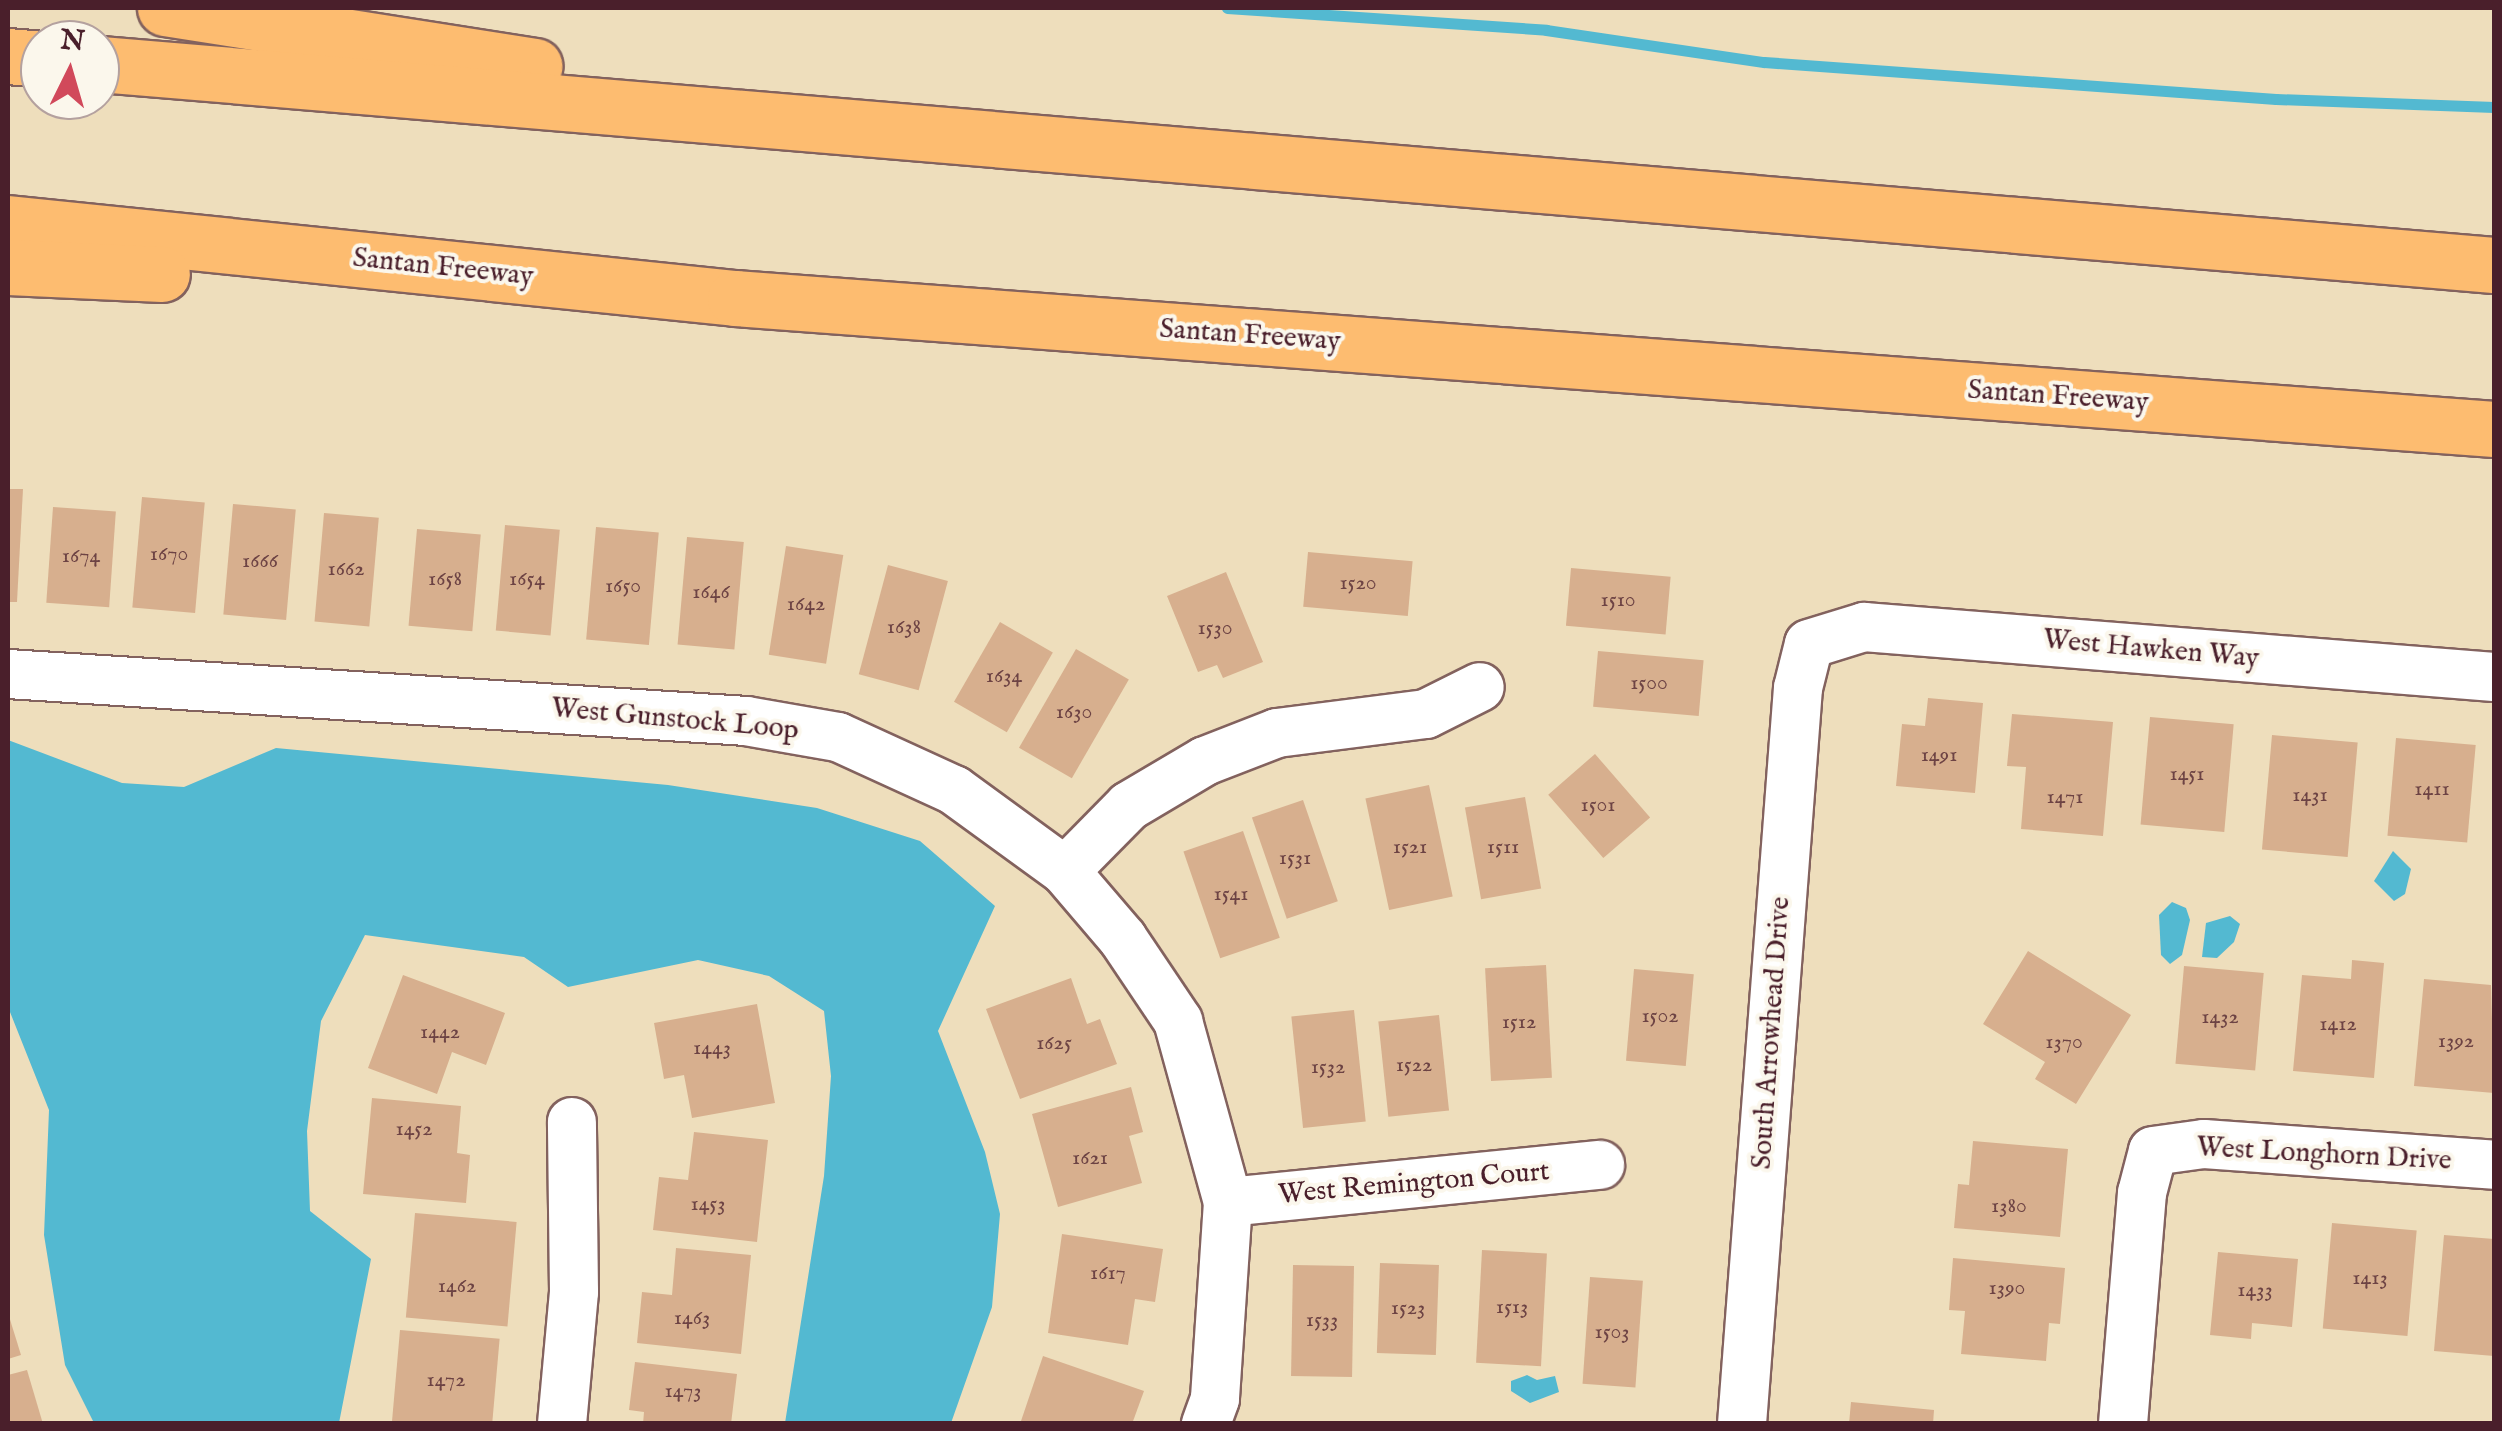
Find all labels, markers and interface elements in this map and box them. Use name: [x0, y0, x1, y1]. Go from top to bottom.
north arrow: [20, 20, 120, 120]
text: N: [59, 23, 86, 60]
street label: Santan Freeway: [351, 242, 535, 294]
street label: Santan Freeway: [1158, 313, 1342, 359]
street label: Santan Freeway: [1966, 374, 2150, 420]
house number: 1670: [150, 542, 188, 568]
house number: 1674: [62, 544, 100, 570]
house number: 1666: [242, 549, 278, 575]
house number: 1662: [327, 557, 365, 583]
house number: 1658: [428, 567, 462, 593]
house number: 1654: [509, 567, 545, 593]
house number: 1520: [1339, 571, 1377, 597]
house number: 1650: [605, 574, 641, 600]
house number: 1646: [692, 580, 730, 606]
house number: 1510: [1600, 588, 1636, 614]
house number: 1642: [787, 592, 825, 618]
house number: 1638: [887, 615, 921, 641]
house number: 1530: [1197, 616, 1233, 642]
street label: West Hawken Way: [2042, 624, 2260, 676]
house number: 1634: [986, 664, 1022, 690]
house number: 1500: [1630, 671, 1668, 697]
street label: West Gunstock Loop: [550, 692, 800, 748]
house number: 1630: [1056, 700, 1092, 726]
house number: 1491: [1921, 743, 1957, 769]
house number: 1451: [2169, 762, 2205, 788]
house number: 1411: [2414, 777, 2450, 803]
house number: 1431: [2292, 783, 2328, 809]
house number: 1471: [2047, 785, 2083, 811]
house number: 1501: [1581, 793, 1615, 819]
house number: 1521: [1393, 835, 1427, 861]
house number: 1511: [1487, 835, 1519, 861]
house number: 1531: [1279, 846, 1311, 872]
house number: 1541: [1213, 882, 1249, 908]
street label: South Arrowhead Drive: [1746, 896, 1798, 1170]
house number: 1502: [1641, 1004, 1679, 1030]
house number: 1432: [2201, 1005, 2239, 1031]
house number: 1512: [1502, 1010, 1536, 1036]
house number: 1412: [2319, 1012, 2357, 1038]
house number: 1442: [420, 1020, 460, 1046]
house number: 1392: [2438, 1029, 2474, 1055]
house number: 1370: [2045, 1030, 2083, 1056]
house number: 1625: [1036, 1031, 1072, 1057]
house number: 1443: [693, 1036, 731, 1062]
house number: 1522: [1396, 1053, 1432, 1079]
house number: 1532: [1311, 1055, 1345, 1081]
house number: 1452: [395, 1117, 433, 1143]
street label: West Longhorn Drive: [2196, 1132, 2452, 1178]
house number: 1621: [1072, 1146, 1108, 1172]
street label: West Remington Court: [1277, 1155, 1551, 1213]
house number: 1453: [690, 1192, 726, 1218]
house number: 1380: [1991, 1194, 2027, 1220]
house number: 1617: [1090, 1261, 1126, 1287]
house number: 1413: [2352, 1266, 2388, 1292]
house number: 1462: [438, 1274, 476, 1300]
house number: 1390: [1989, 1276, 2025, 1302]
house number: 1433: [2237, 1278, 2273, 1304]
house number: 1513: [1496, 1295, 1528, 1321]
house number: 1523: [1391, 1296, 1425, 1322]
house number: 1463: [674, 1306, 710, 1332]
house number: 1533: [1306, 1308, 1338, 1334]
house number: 1503: [1594, 1320, 1630, 1346]
house number: 1472: [427, 1368, 465, 1394]
house number: 1473: [665, 1379, 701, 1405]

